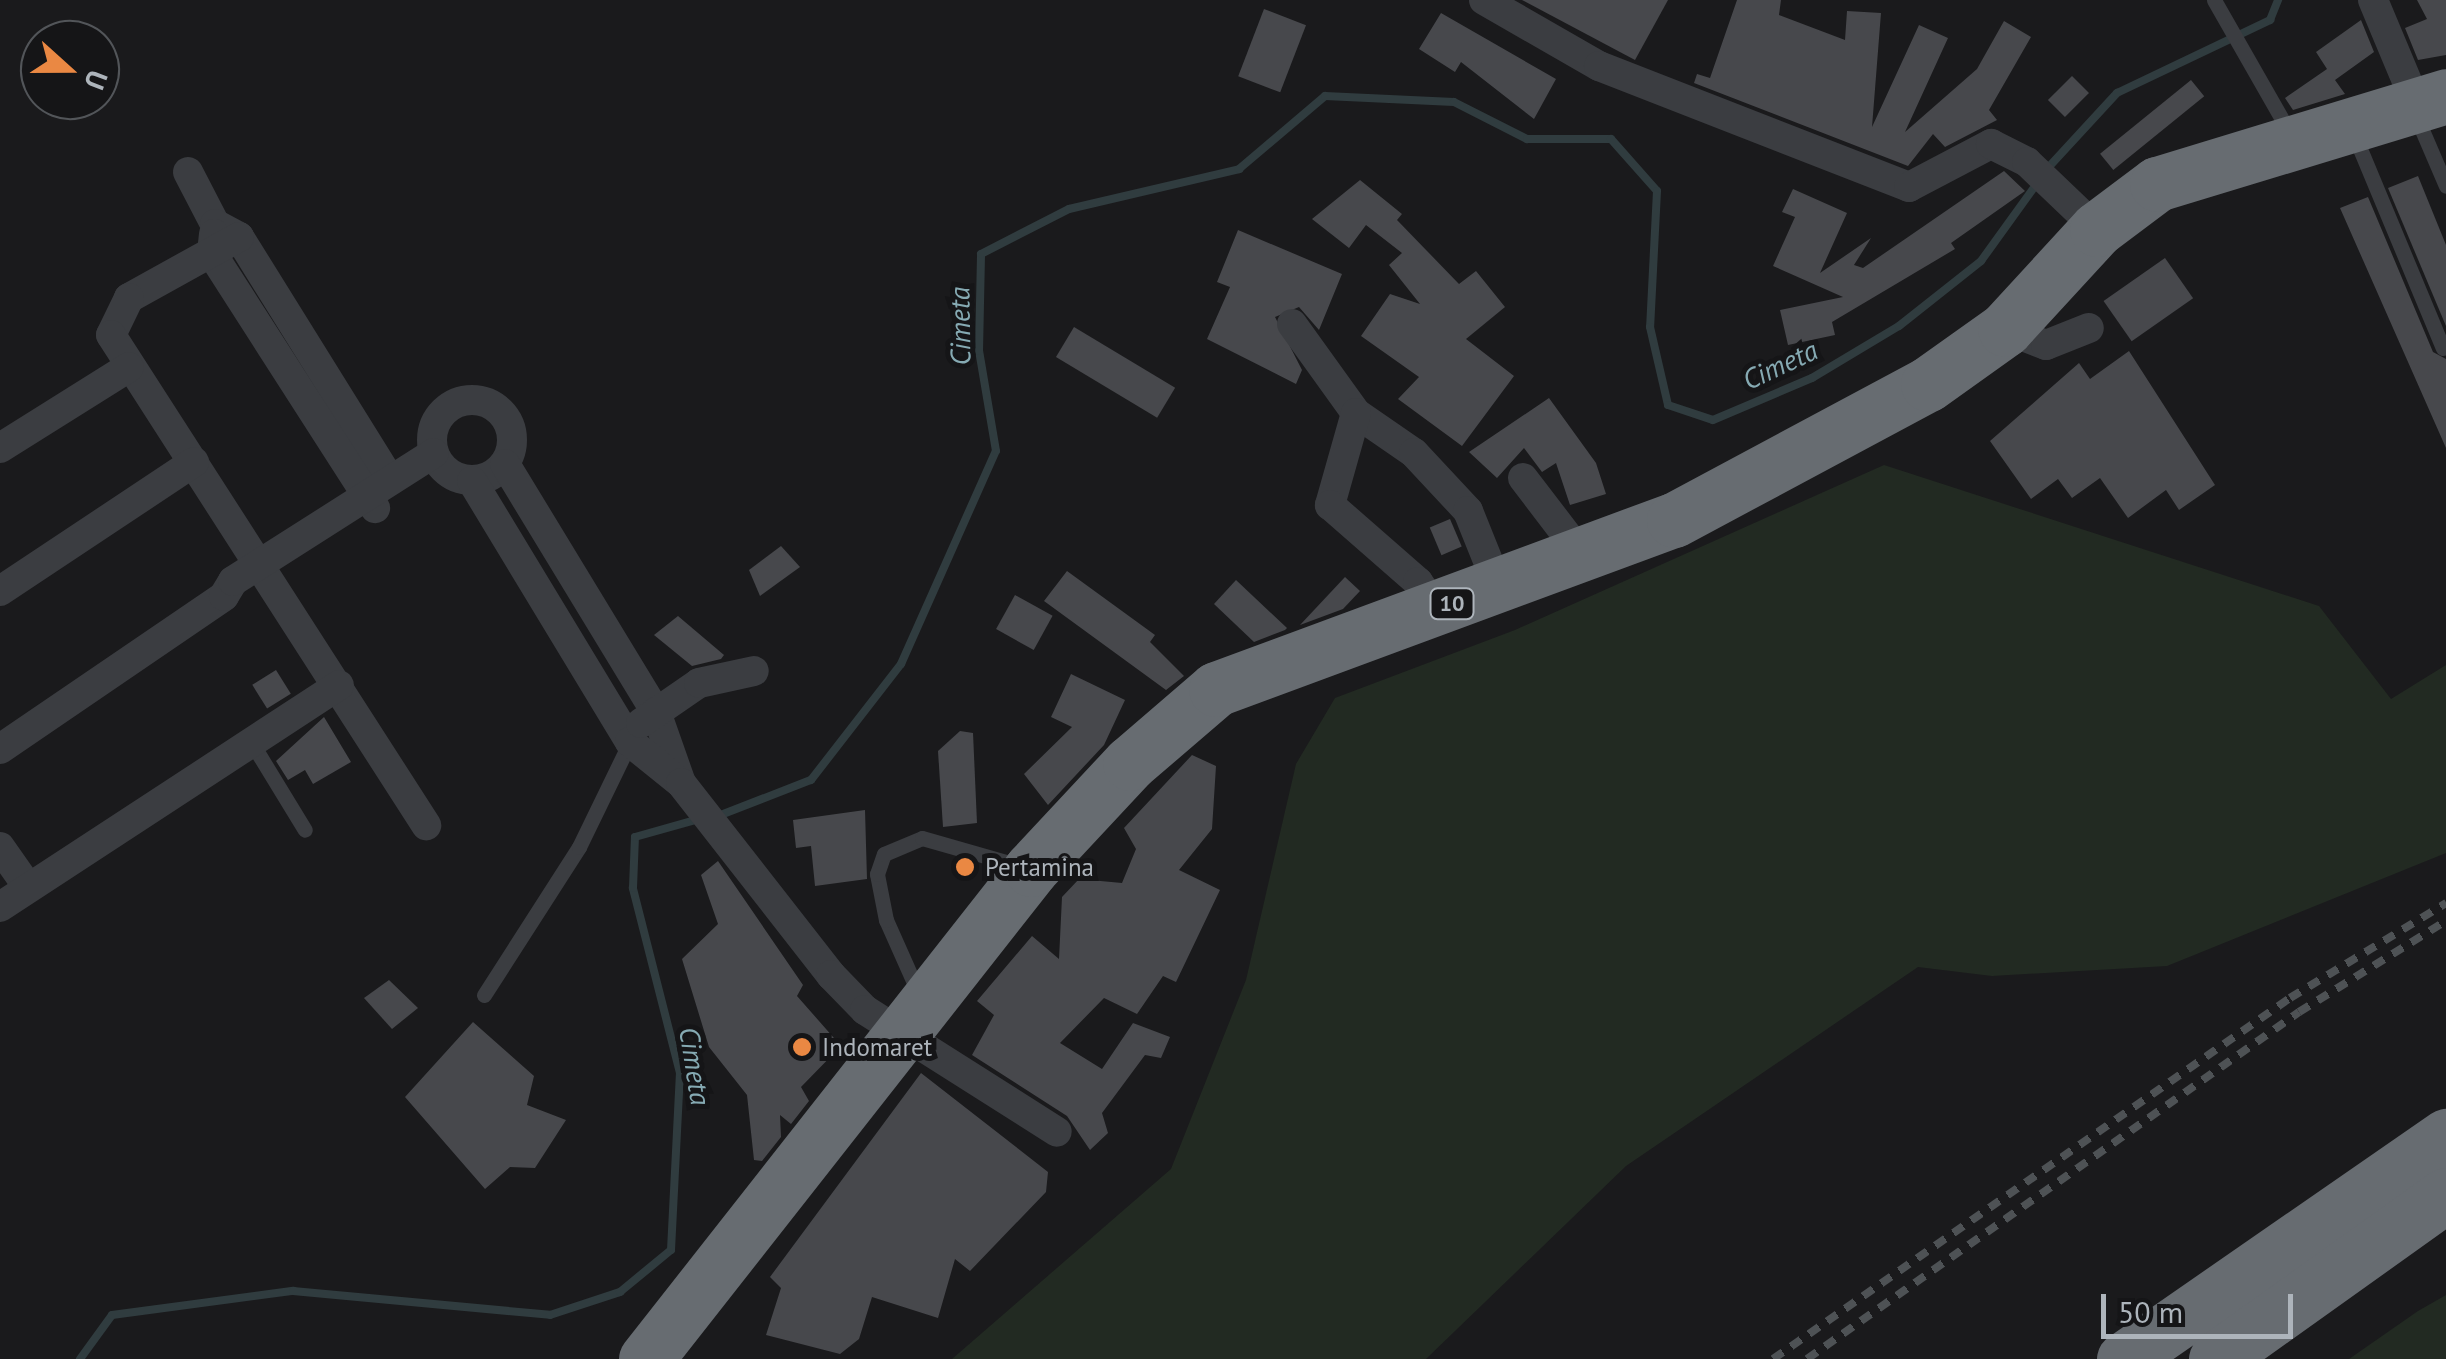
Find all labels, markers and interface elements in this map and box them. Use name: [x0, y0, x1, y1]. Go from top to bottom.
north arrow: [20, 20, 120, 120]
text: U: [76, 65, 117, 95]
water label: Cimeta: [943, 286, 977, 366]
water label: Cimeta: [1737, 333, 1823, 397]
road number: 10: [1430, 587, 1474, 621]
place label: Pertamina: [985, 852, 1094, 882]
marker: Pertamina: [954, 856, 976, 878]
water label: Cimeta: [672, 1025, 718, 1107]
place label: Indomaret: [822, 1032, 932, 1062]
marker: Indomaret: [791, 1036, 813, 1058]
scale bar: [2106, 1274, 2298, 1336]
text: 50 m: [2118, 1292, 2183, 1331]

